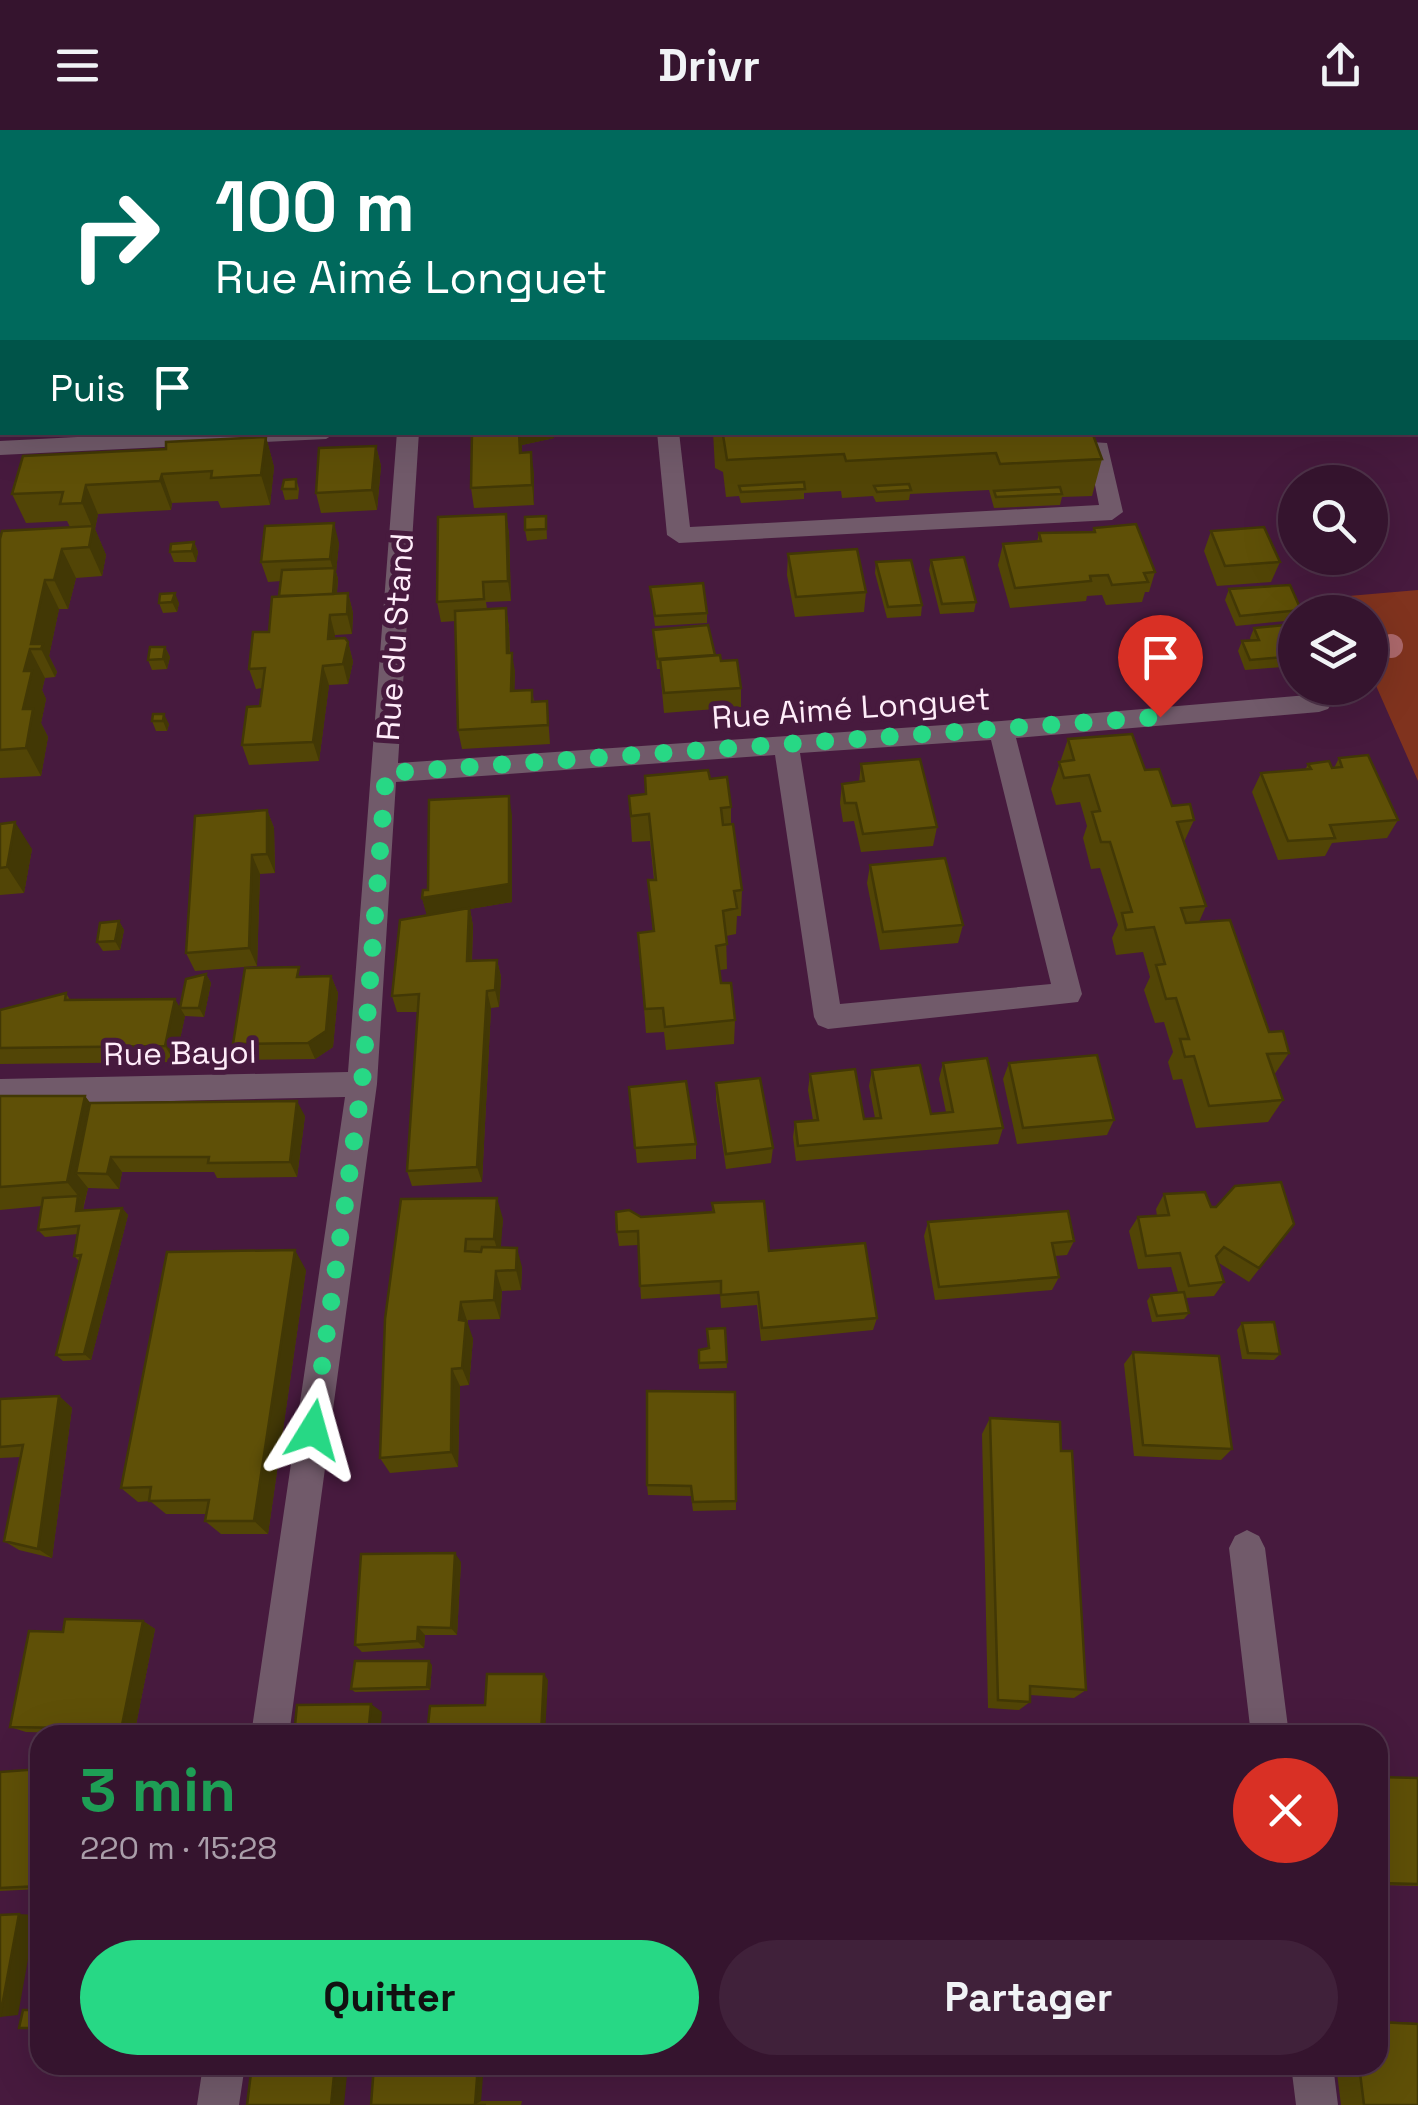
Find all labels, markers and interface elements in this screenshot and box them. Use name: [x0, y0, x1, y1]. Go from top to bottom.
text: Drivr: [658, 37, 760, 94]
icon: menu: [50, 38, 105, 93]
icon: share: [1313, 38, 1368, 93]
text: 100 m: [215, 162, 415, 251]
icon: right: [50, 170, 180, 300]
text: Rue Aimé Longuet: [215, 249, 608, 306]
icon: arrive: [145, 360, 200, 415]
text: Puis: [50, 364, 125, 412]
map controls: [1278, 465, 1388, 705]
button: search: [1278, 465, 1388, 575]
street label: Rue du Stand: [368, 532, 422, 742]
button: layers: [1278, 595, 1388, 705]
pin: [1118, 615, 1203, 718]
icon: arrive: [1133, 630, 1188, 685]
street label: Rue Aimé Longuet: [710, 678, 992, 738]
street label: Rue Bayol: [103, 1032, 257, 1074]
position arrow: [261, 1378, 365, 1482]
text: 3 min: [80, 1752, 236, 1829]
button: close: [1233, 1758, 1338, 1863]
text: 220 m · 15:28: [80, 1828, 277, 1868]
button: Quitter: [80, 1940, 699, 2055]
button: Partager: [719, 1940, 1338, 2055]

